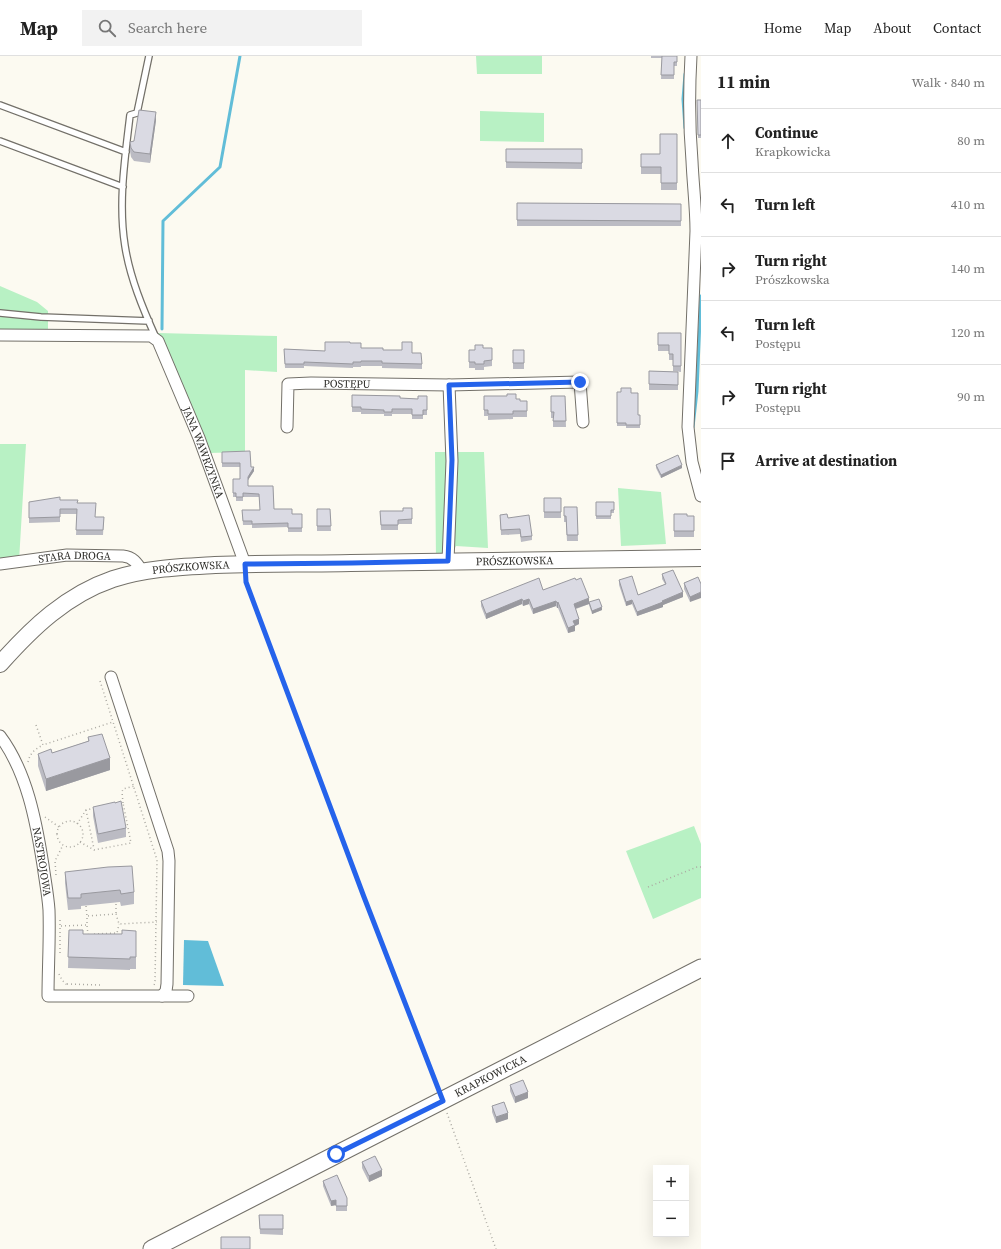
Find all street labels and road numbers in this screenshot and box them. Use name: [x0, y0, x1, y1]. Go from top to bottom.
street label: POSTĘPU: [323, 376, 371, 391]
street label: JANA WAWRZYNKA: [179, 403, 228, 501]
street label: STARA DROGA: [37, 547, 112, 566]
street label: PRÓSZKOWSKA: [476, 553, 554, 569]
street label: PRÓSZKOWSKA: [151, 557, 231, 578]
street label: NASTROJOWA: [29, 826, 55, 898]
street label: KRAPKOWICKA: [452, 1051, 529, 1100]

